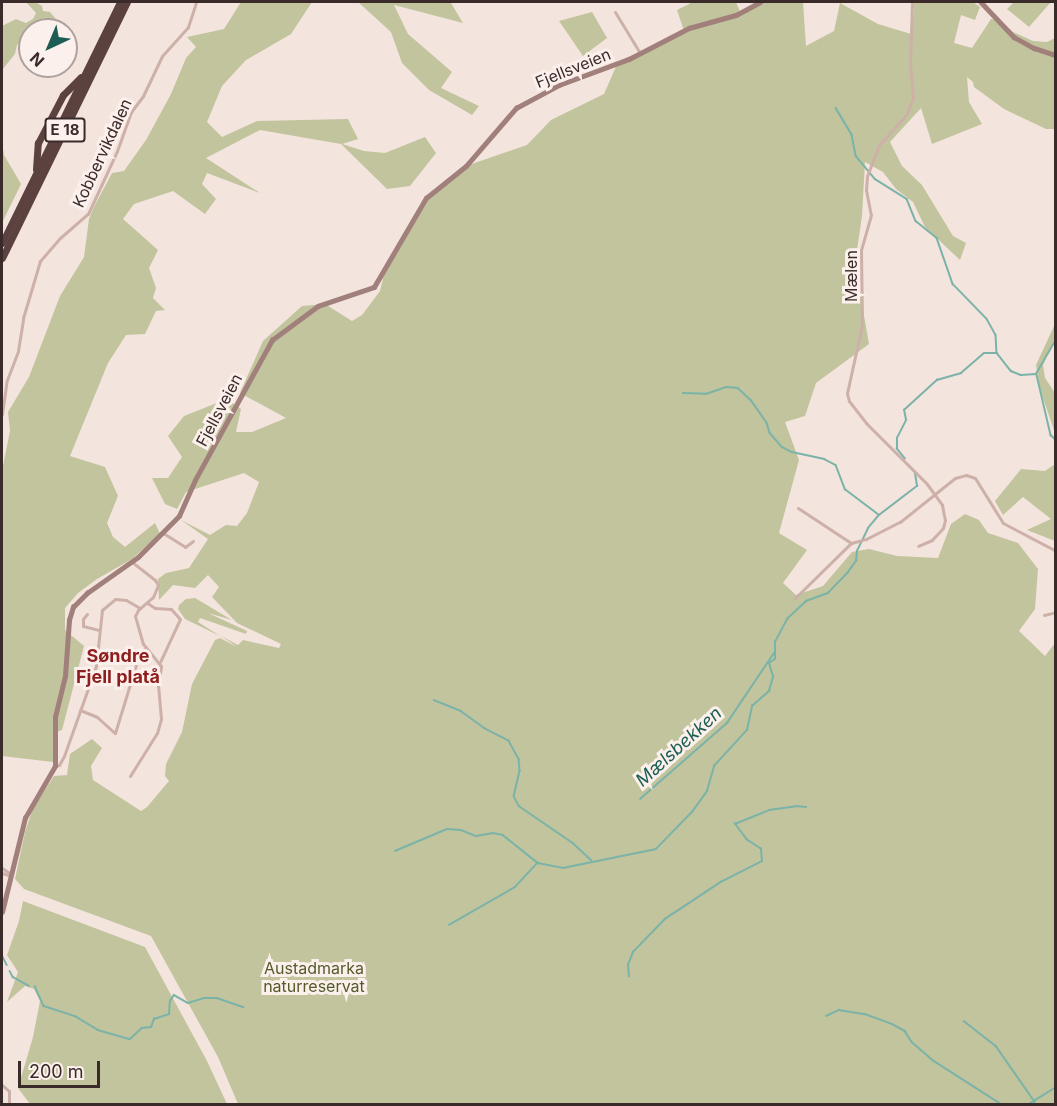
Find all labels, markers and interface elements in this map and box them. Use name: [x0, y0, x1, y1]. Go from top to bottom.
north arrow: [18, 18, 78, 78]
street label: Fjellsveien: [533, 44, 613, 92]
text: N: [26, 48, 48, 71]
street label: Kobbervikdalen: [68, 96, 136, 210]
road number: E 18: [44, 118, 86, 142]
street label: Mælen: [841, 250, 861, 302]
street label: Fjellsveien: [192, 370, 246, 450]
district label: Søndre Fjell platå: [76, 646, 160, 688]
water label: Mælsbekken: [632, 703, 726, 791]
park label: Austadmarka naturreservat: [263, 958, 365, 996]
scale bar: [21, 1049, 104, 1087]
text: 200 m: [29, 1061, 84, 1082]

